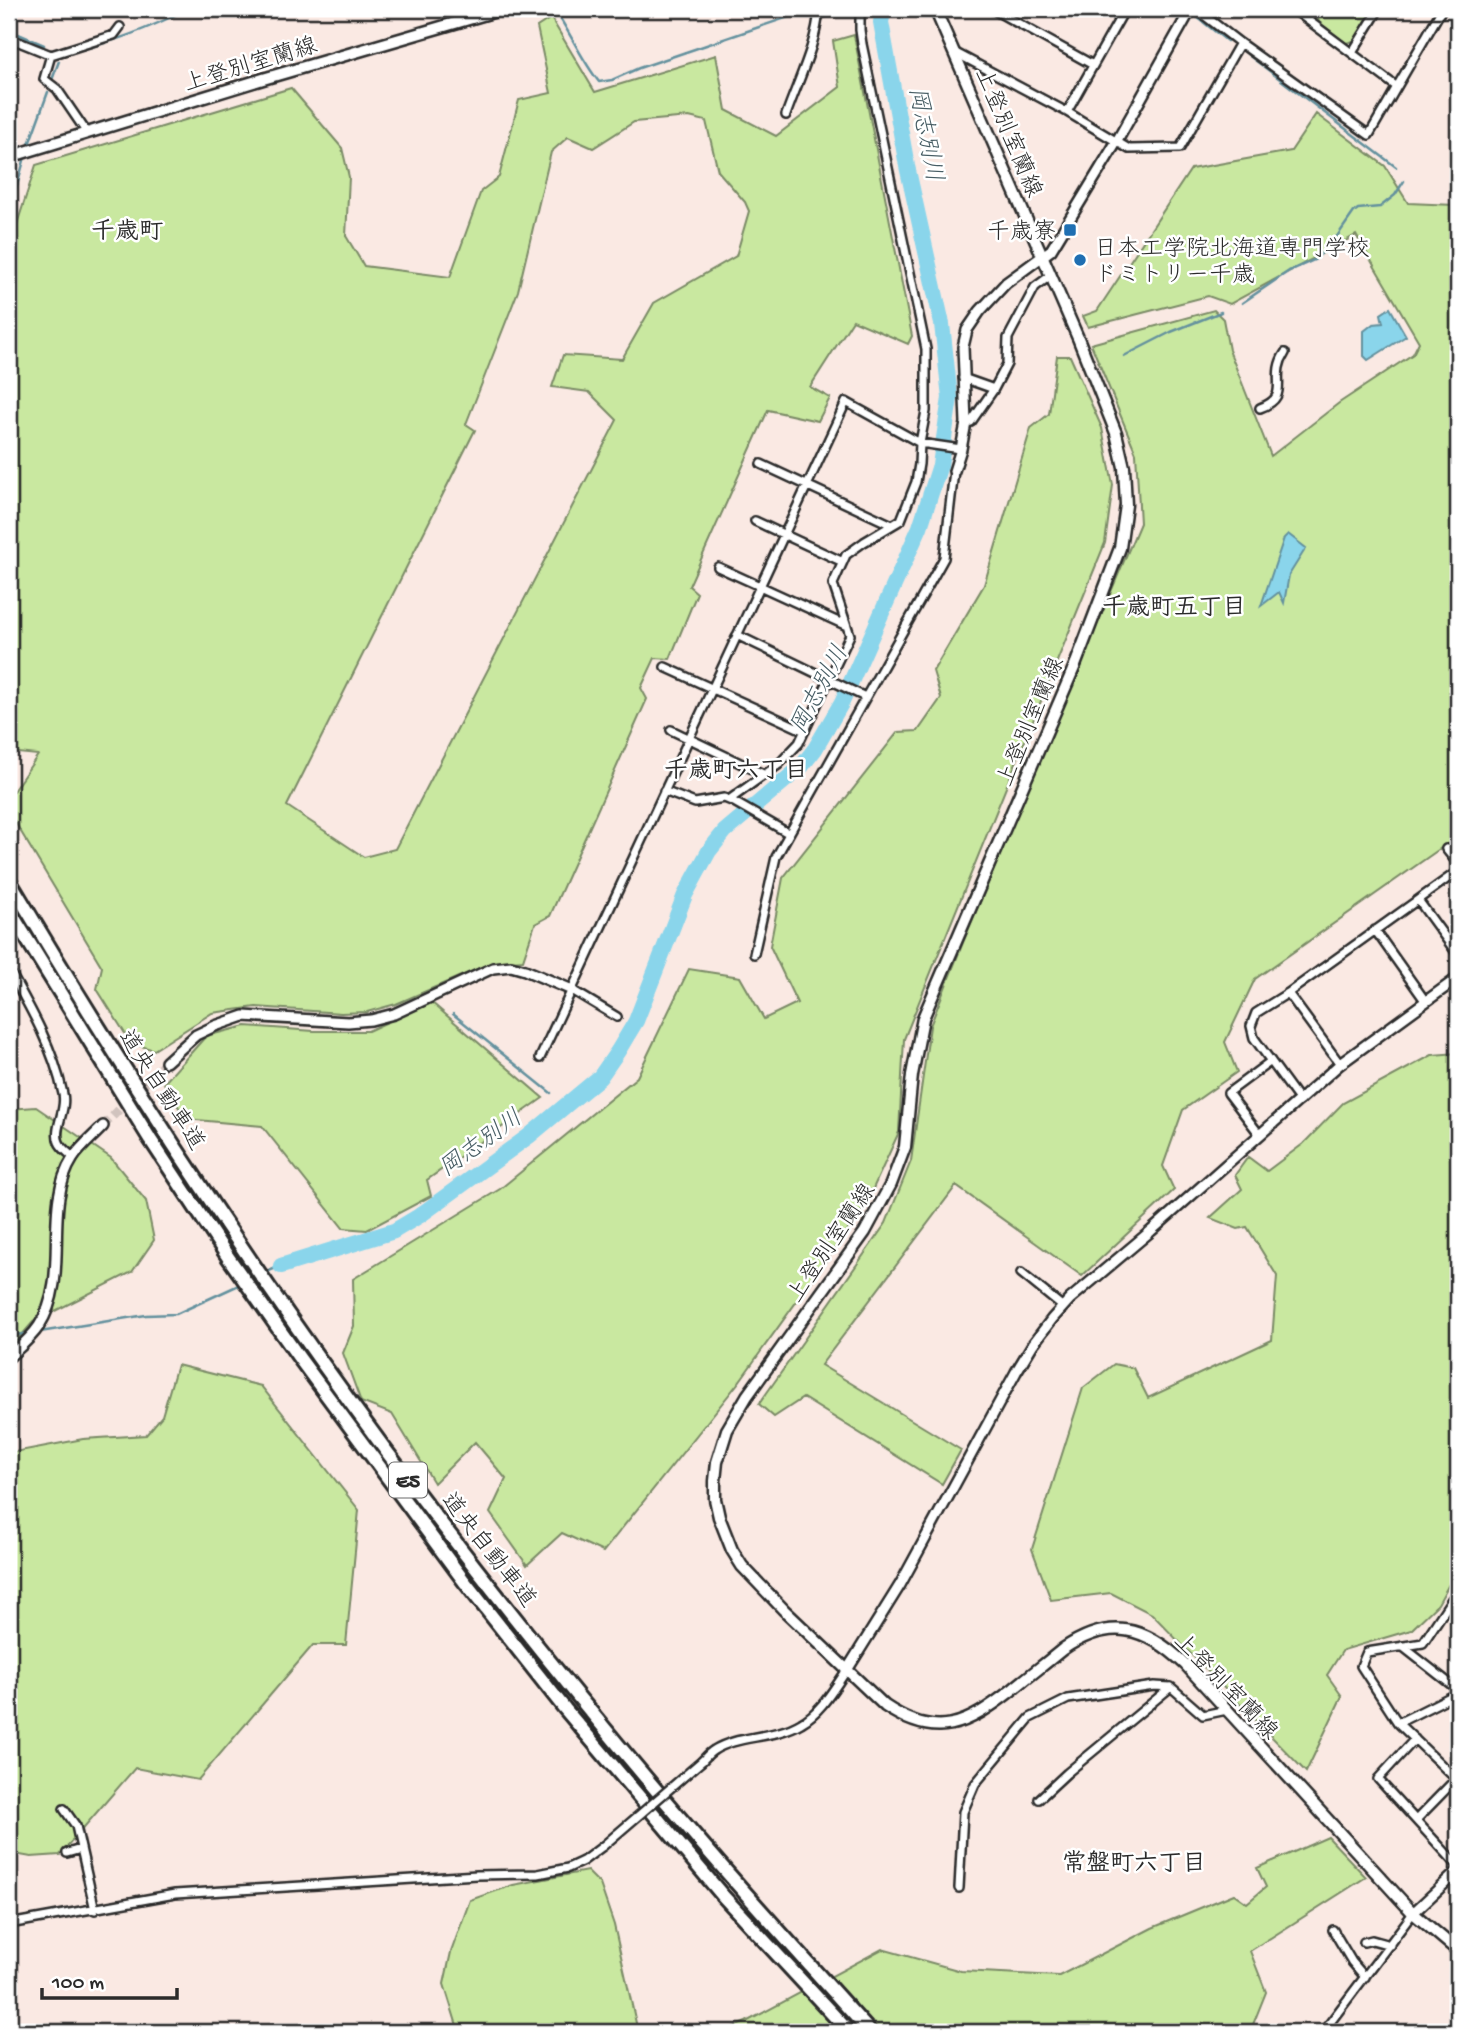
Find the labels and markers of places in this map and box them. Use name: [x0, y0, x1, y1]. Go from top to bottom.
place label: 千歳寮: [987, 219, 1056, 247]
marker: 千歳寮: [1062, 222, 1078, 238]
place label: 日本工学院北海道専門学校 ドミトリー千歳: [1094, 236, 1370, 290]
marker: 日本工学院北海道専門学校 ドミトリー千歳: [1072, 252, 1088, 268]

